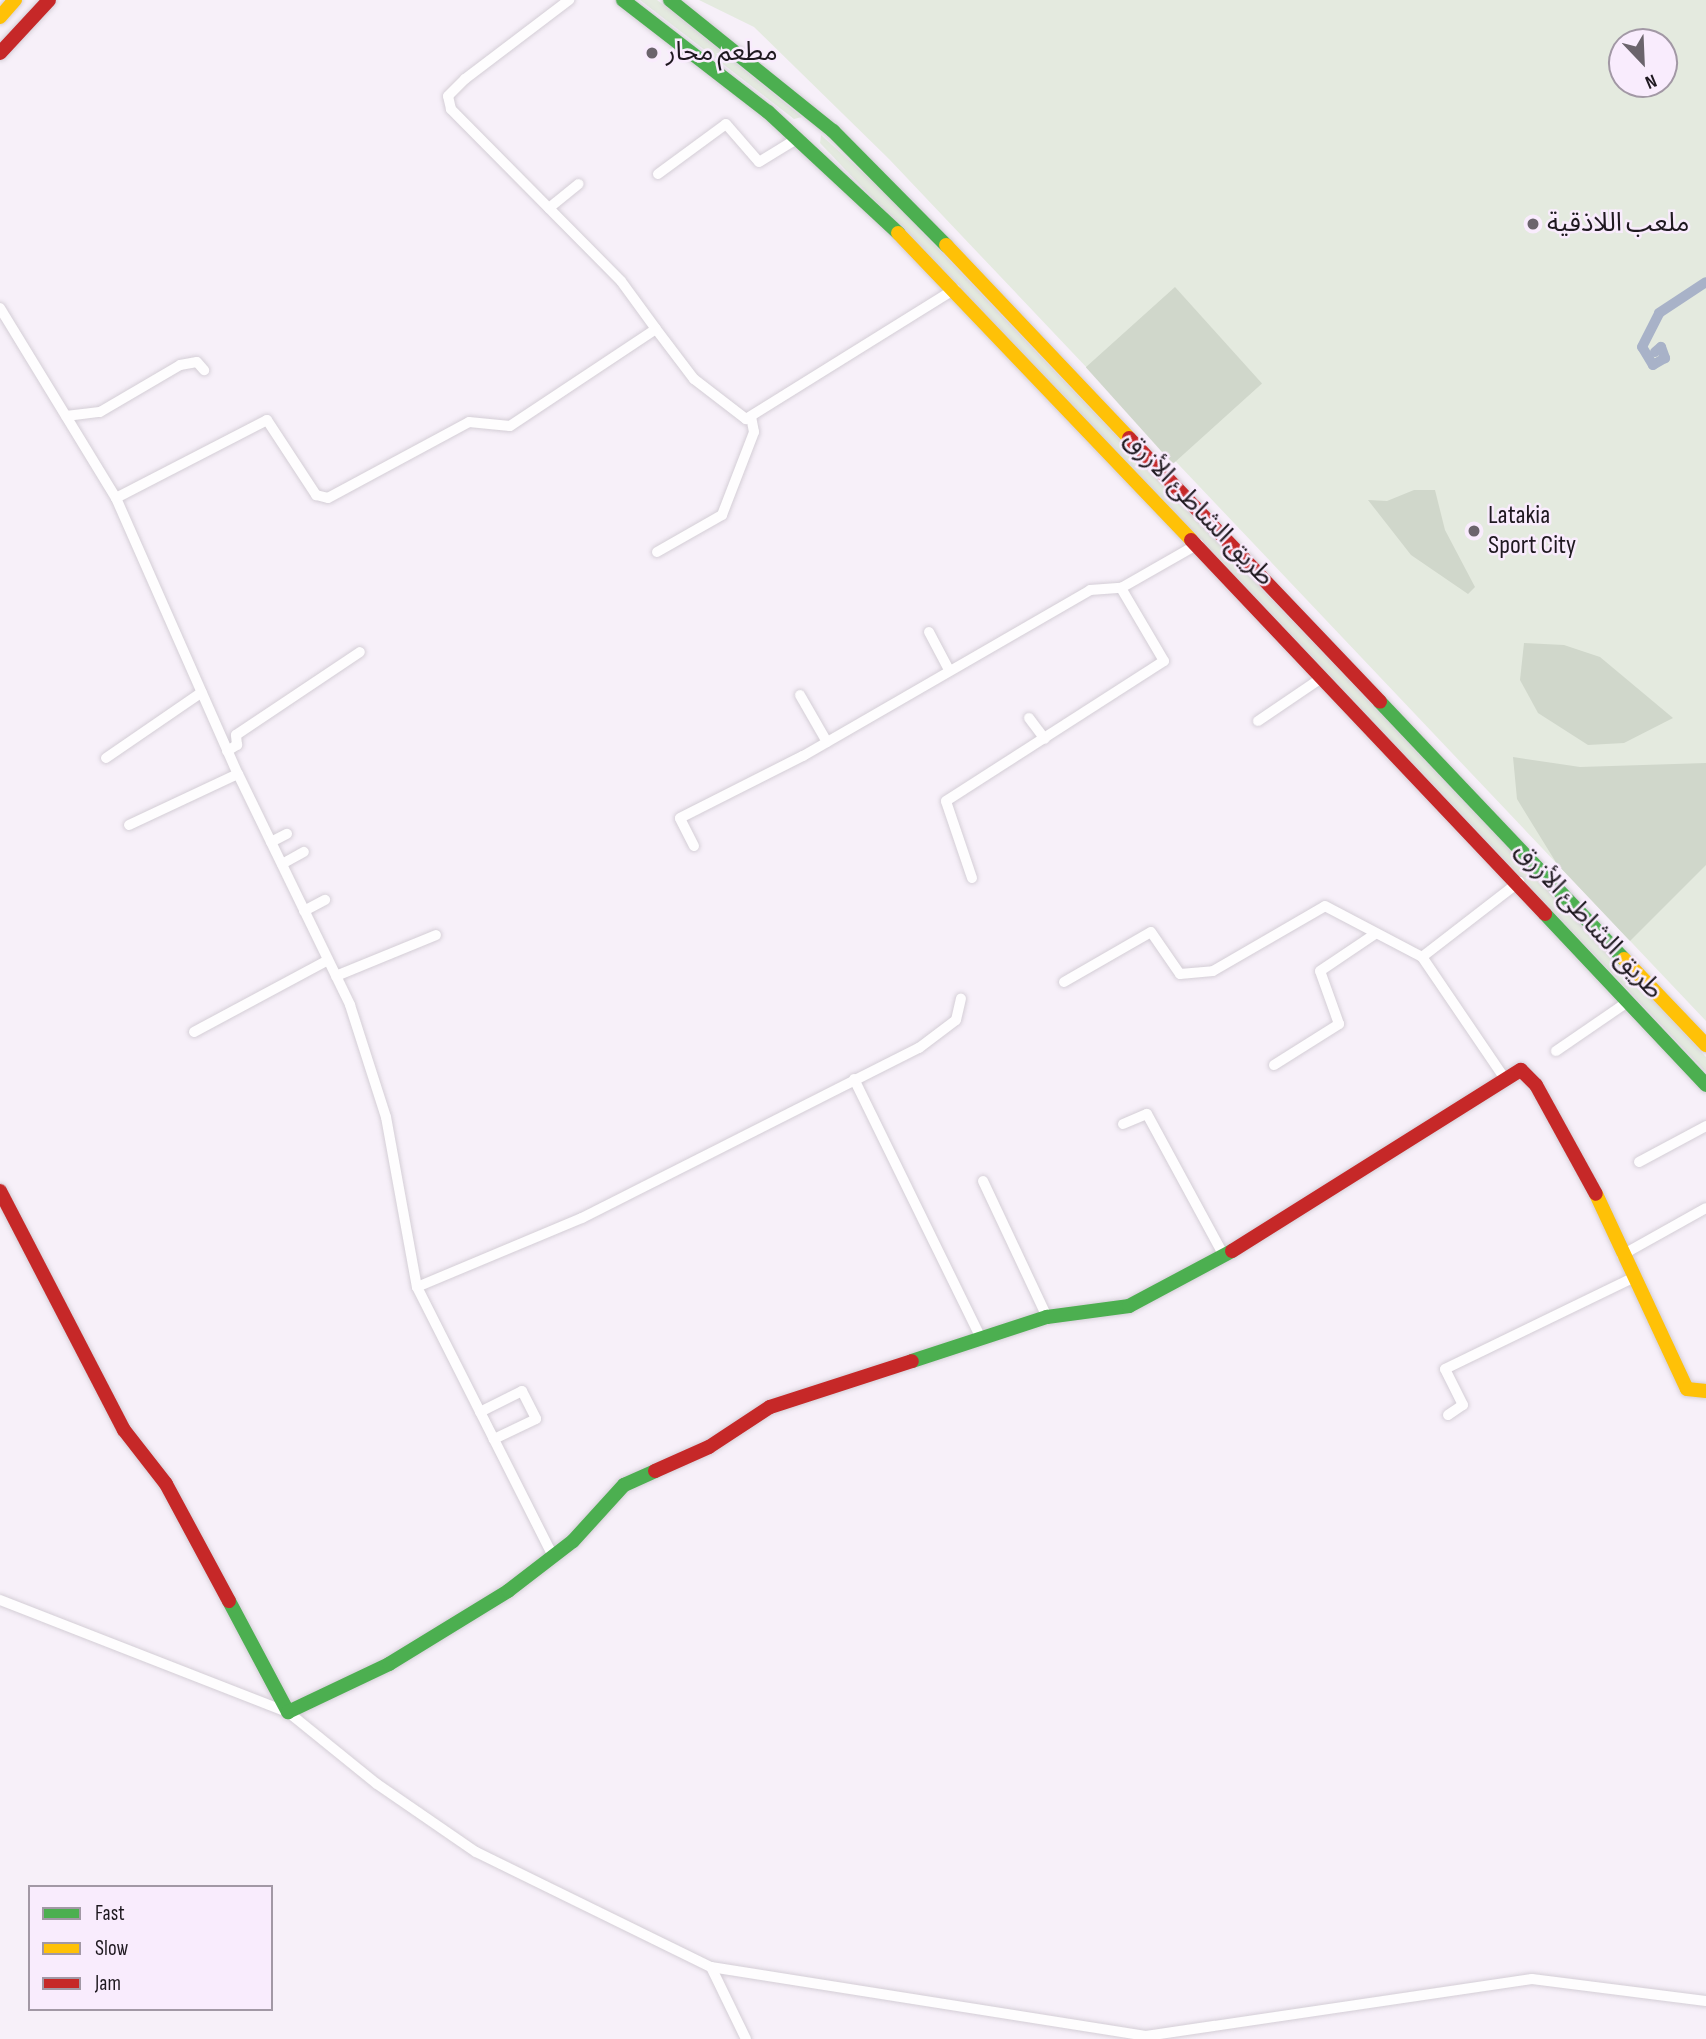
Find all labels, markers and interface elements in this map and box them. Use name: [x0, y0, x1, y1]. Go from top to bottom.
north arrow: [1608, 28, 1678, 98]
place label: مطعم محار: [666, 37, 778, 69]
marker: مطعم محار: [644, 45, 660, 61]
text: N: [1641, 68, 1660, 94]
place label: ملعب اللاذقية: [1547, 208, 1689, 240]
marker: ملعب اللاذقية: [1525, 216, 1541, 232]
street label: طريق الشاطئ الأزرق: [1116, 425, 1280, 593]
place label: Latakia Sport City: [1488, 500, 1576, 562]
marker: Latakia Sport City: [1466, 523, 1482, 539]
street label: طريق الشاطئ الأزرق: [1507, 836, 1669, 1006]
legend: [28, 1885, 273, 2011]
text: Fast: [95, 1901, 125, 1926]
text: Slow: [95, 1936, 128, 1961]
text: Jam: [95, 1971, 121, 1996]

